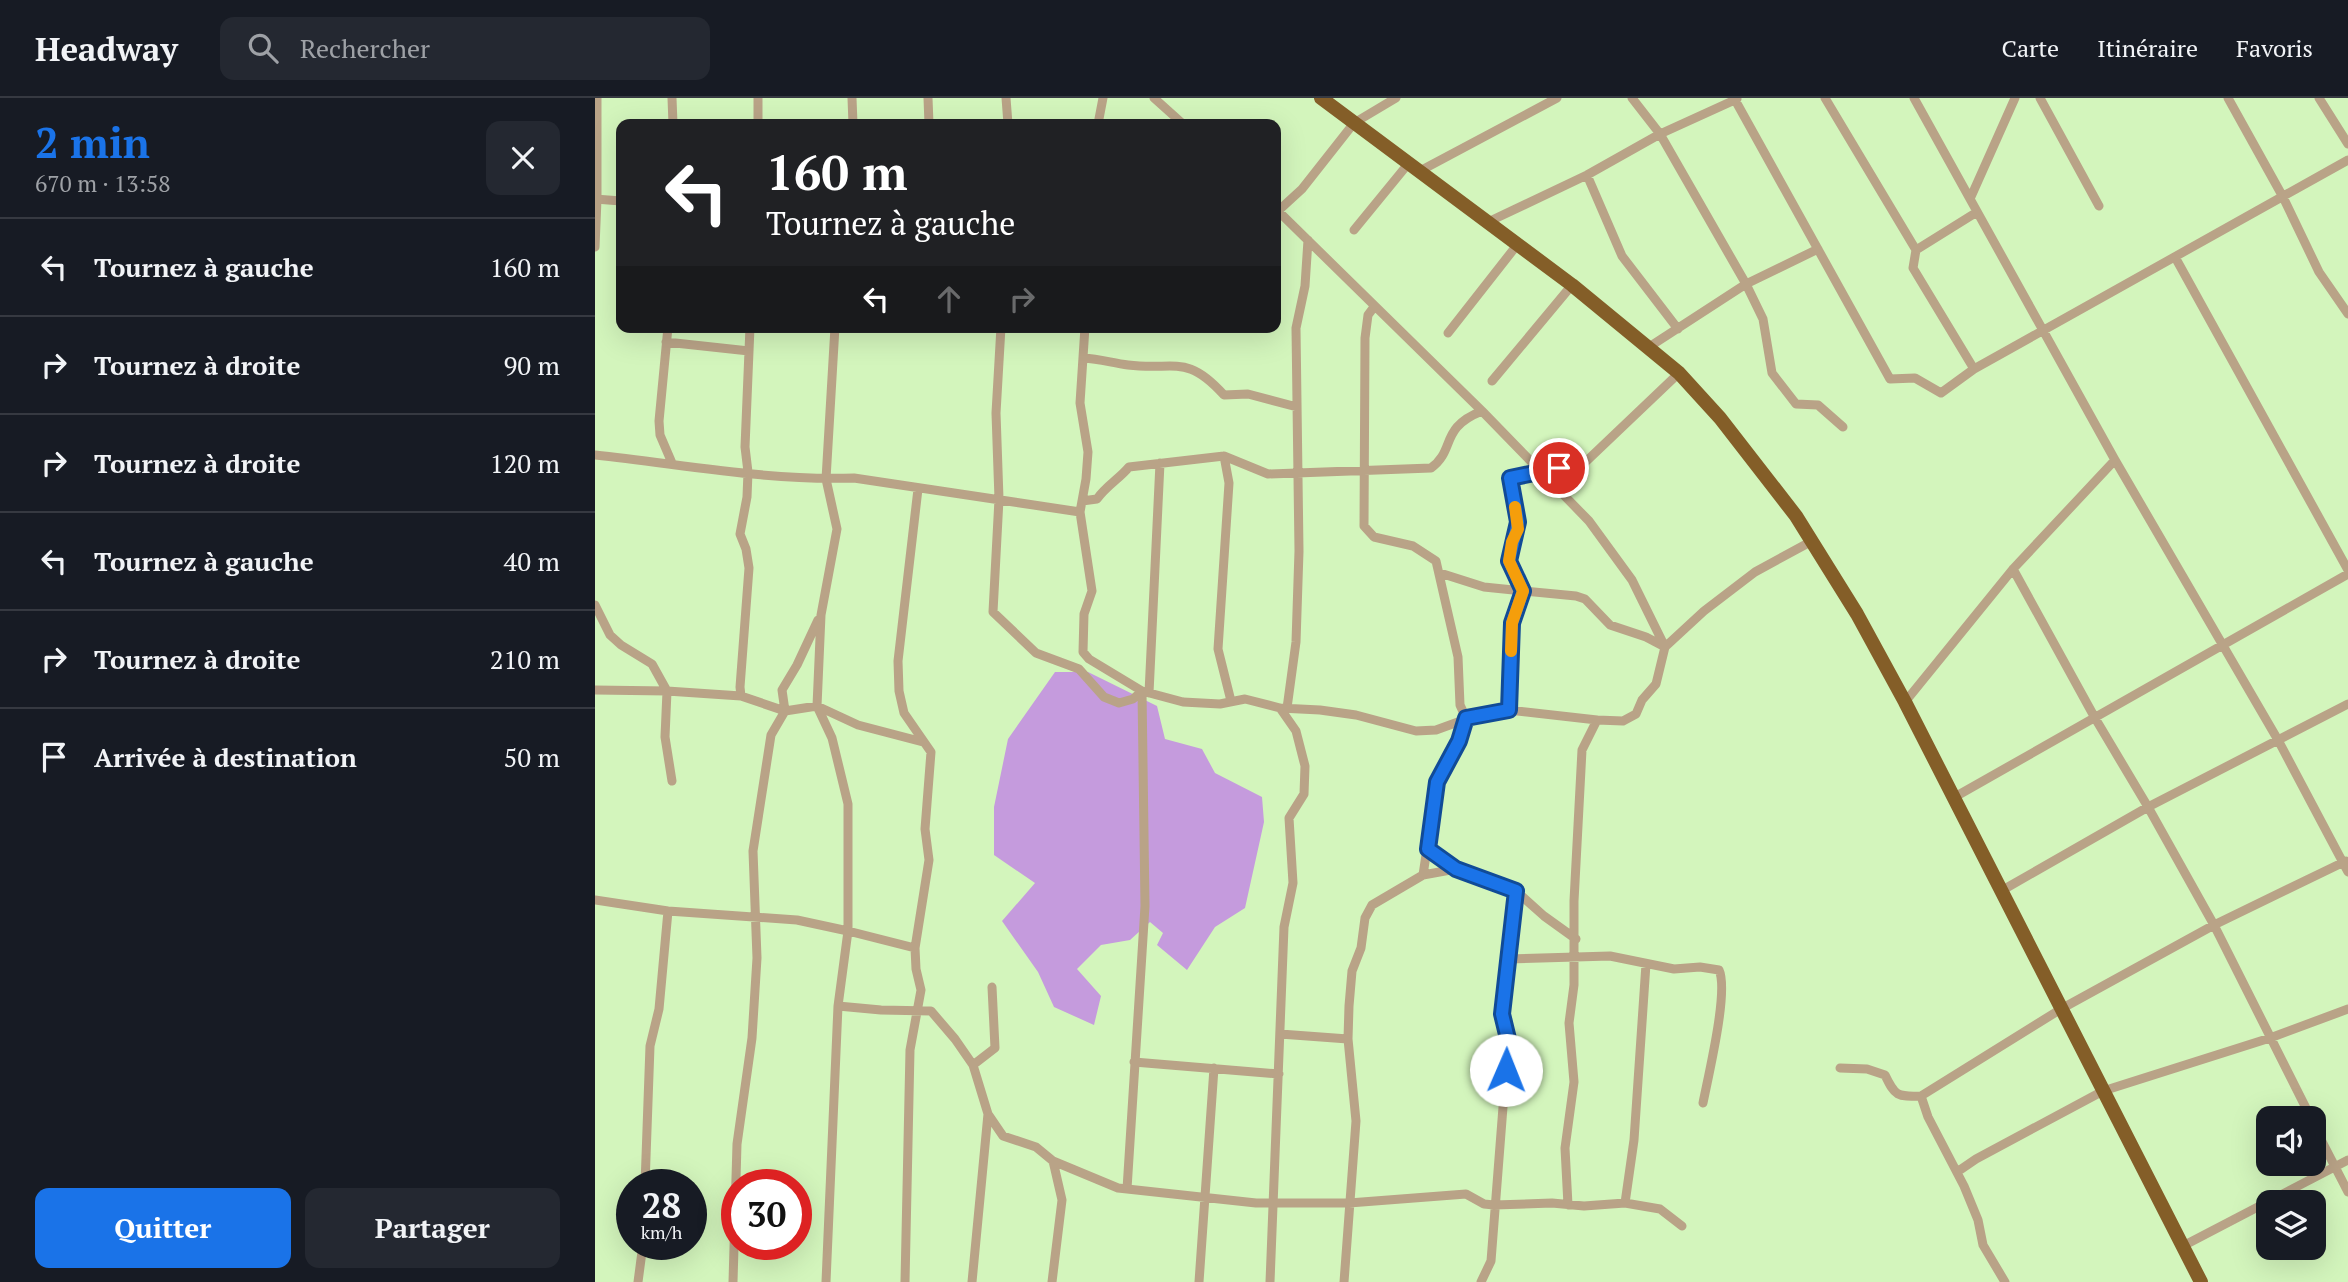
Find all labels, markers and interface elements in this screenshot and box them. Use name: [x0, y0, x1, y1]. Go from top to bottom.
search box: [220, 17, 710, 80]
text: Headway: [35, 27, 178, 70]
icon: search: [244, 29, 282, 67]
text: Rechercher: [300, 31, 430, 65]
text: Carte: [2001, 32, 2059, 64]
text: Itinéraire: [2097, 32, 2198, 64]
text: Favoris: [2236, 32, 2313, 64]
text: 2 min: [35, 114, 150, 170]
button: close: [486, 121, 560, 195]
text: 160 m: [766, 139, 908, 204]
icon: left: [651, 147, 742, 238]
text: 670 m · 13:58: [35, 168, 170, 199]
text: Tournez à gauche: [766, 202, 1015, 244]
icon: left: [35, 248, 73, 286]
text: Tournez à gauche: [94, 250, 314, 284]
text: 160 m: [490, 250, 560, 284]
icon: left: [857, 280, 895, 318]
icon: ahead: [930, 280, 968, 318]
icon: right: [1003, 280, 1041, 318]
icon: right: [35, 346, 73, 384]
text: Tournez à droite: [94, 348, 300, 382]
text: 90 m: [504, 348, 560, 382]
pin: [1529, 438, 1589, 498]
icon: right: [35, 444, 73, 482]
text: Tournez à droite: [94, 446, 300, 480]
text: 120 m: [490, 446, 560, 480]
icon: arrive: [1540, 449, 1578, 487]
icon: left: [35, 542, 73, 580]
text: Tournez à gauche: [94, 544, 314, 578]
text: 40 m: [504, 544, 560, 578]
icon: right: [35, 640, 73, 678]
text: Tournez à droite: [94, 642, 300, 676]
text: 210 m: [490, 642, 560, 676]
icon: arrive: [35, 738, 73, 776]
text: Arrivée à destination: [94, 740, 357, 774]
text: 50 m: [504, 740, 560, 774]
position arrow: [1469, 1033, 1543, 1107]
map controls: [2256, 1106, 2326, 1260]
button: sound: [2256, 1106, 2326, 1176]
speed limit sign: 30: [721, 1169, 812, 1260]
text: 28: [642, 1182, 681, 1228]
button: Quitter: [35, 1188, 291, 1268]
button: Partager: [305, 1188, 560, 1268]
button: layers: [2256, 1190, 2326, 1260]
text: km/h: [641, 1220, 682, 1244]

